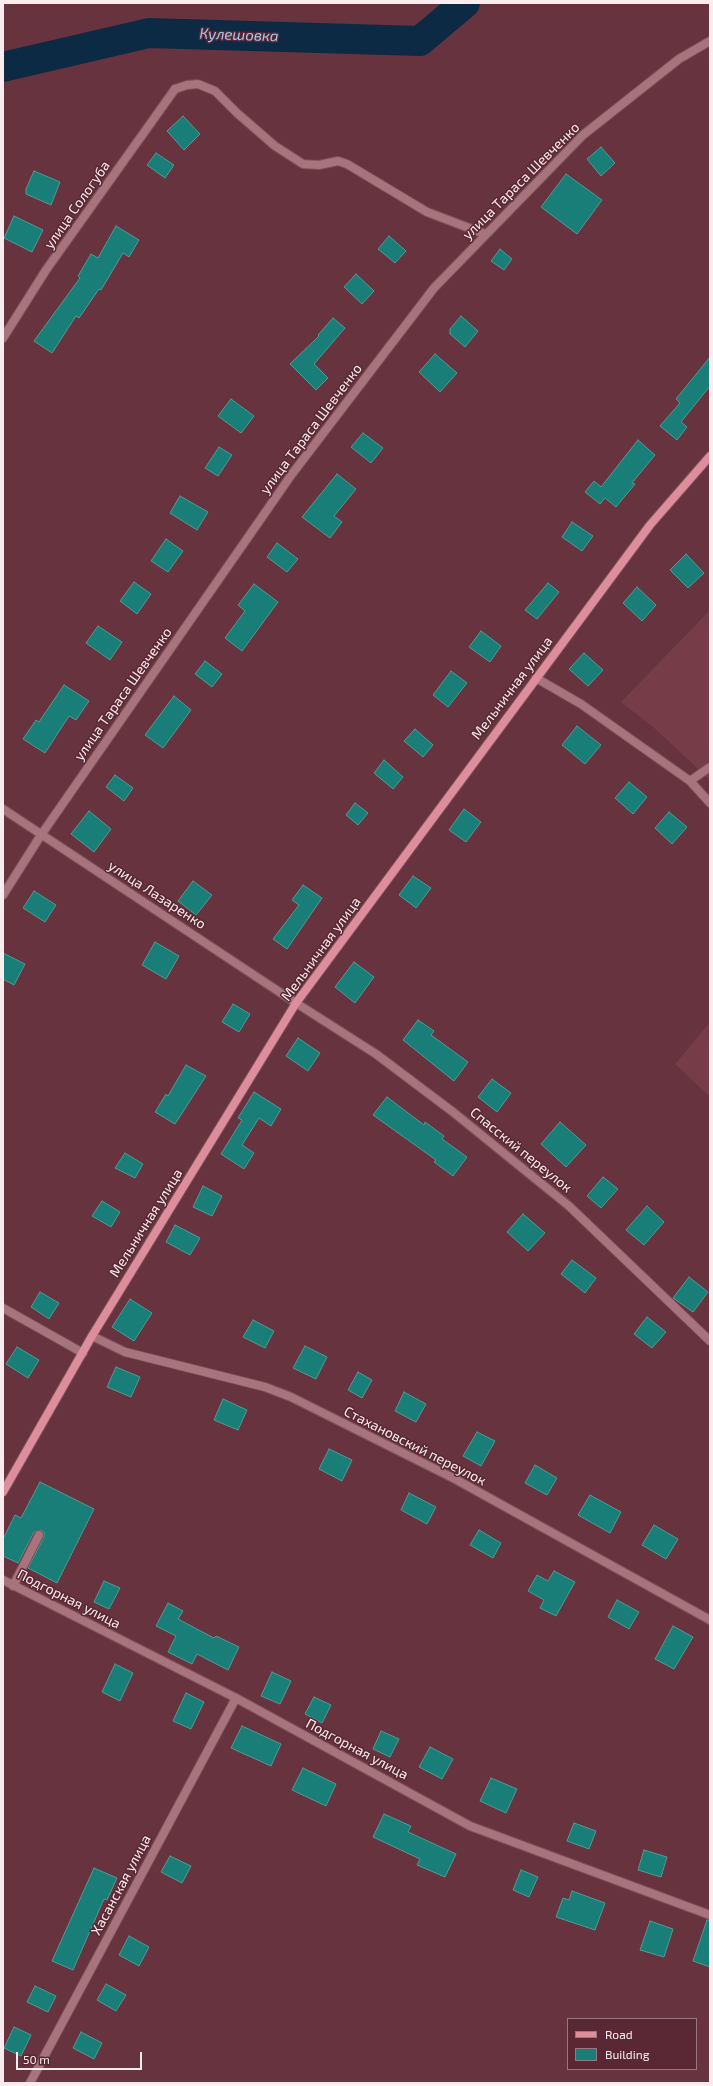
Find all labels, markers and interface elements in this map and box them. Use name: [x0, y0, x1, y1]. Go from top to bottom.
water label: Кулешовка: [199, 25, 279, 45]
street label: улица Тараса Шевченко: [459, 119, 583, 243]
street label: улица Сологуба: [40, 158, 114, 252]
street label: улица Тараса Шевченко: [257, 361, 365, 497]
street label: улица Тараса Шевченко: [71, 624, 175, 764]
street label: Мельничная улица: [468, 633, 556, 743]
street label: улица Лазаренко: [105, 857, 209, 933]
street label: Мельничная улица: [278, 894, 364, 1004]
street label: Спасский переулок: [467, 1104, 575, 1196]
street label: Мельничная улица: [106, 1166, 186, 1280]
street label: Стахановский переулок: [341, 1403, 489, 1489]
street label: Подгорная улица: [15, 1566, 123, 1632]
street label: Подгорная улица: [303, 1715, 411, 1783]
street label: Хасанская улица: [88, 1832, 154, 1938]
legend: [567, 2018, 697, 2070]
text: Road: [605, 2027, 633, 2041]
scale bar: [18, 2044, 144, 2070]
text: Building: [605, 2047, 649, 2061]
text: 50 m: [23, 2052, 50, 2066]

